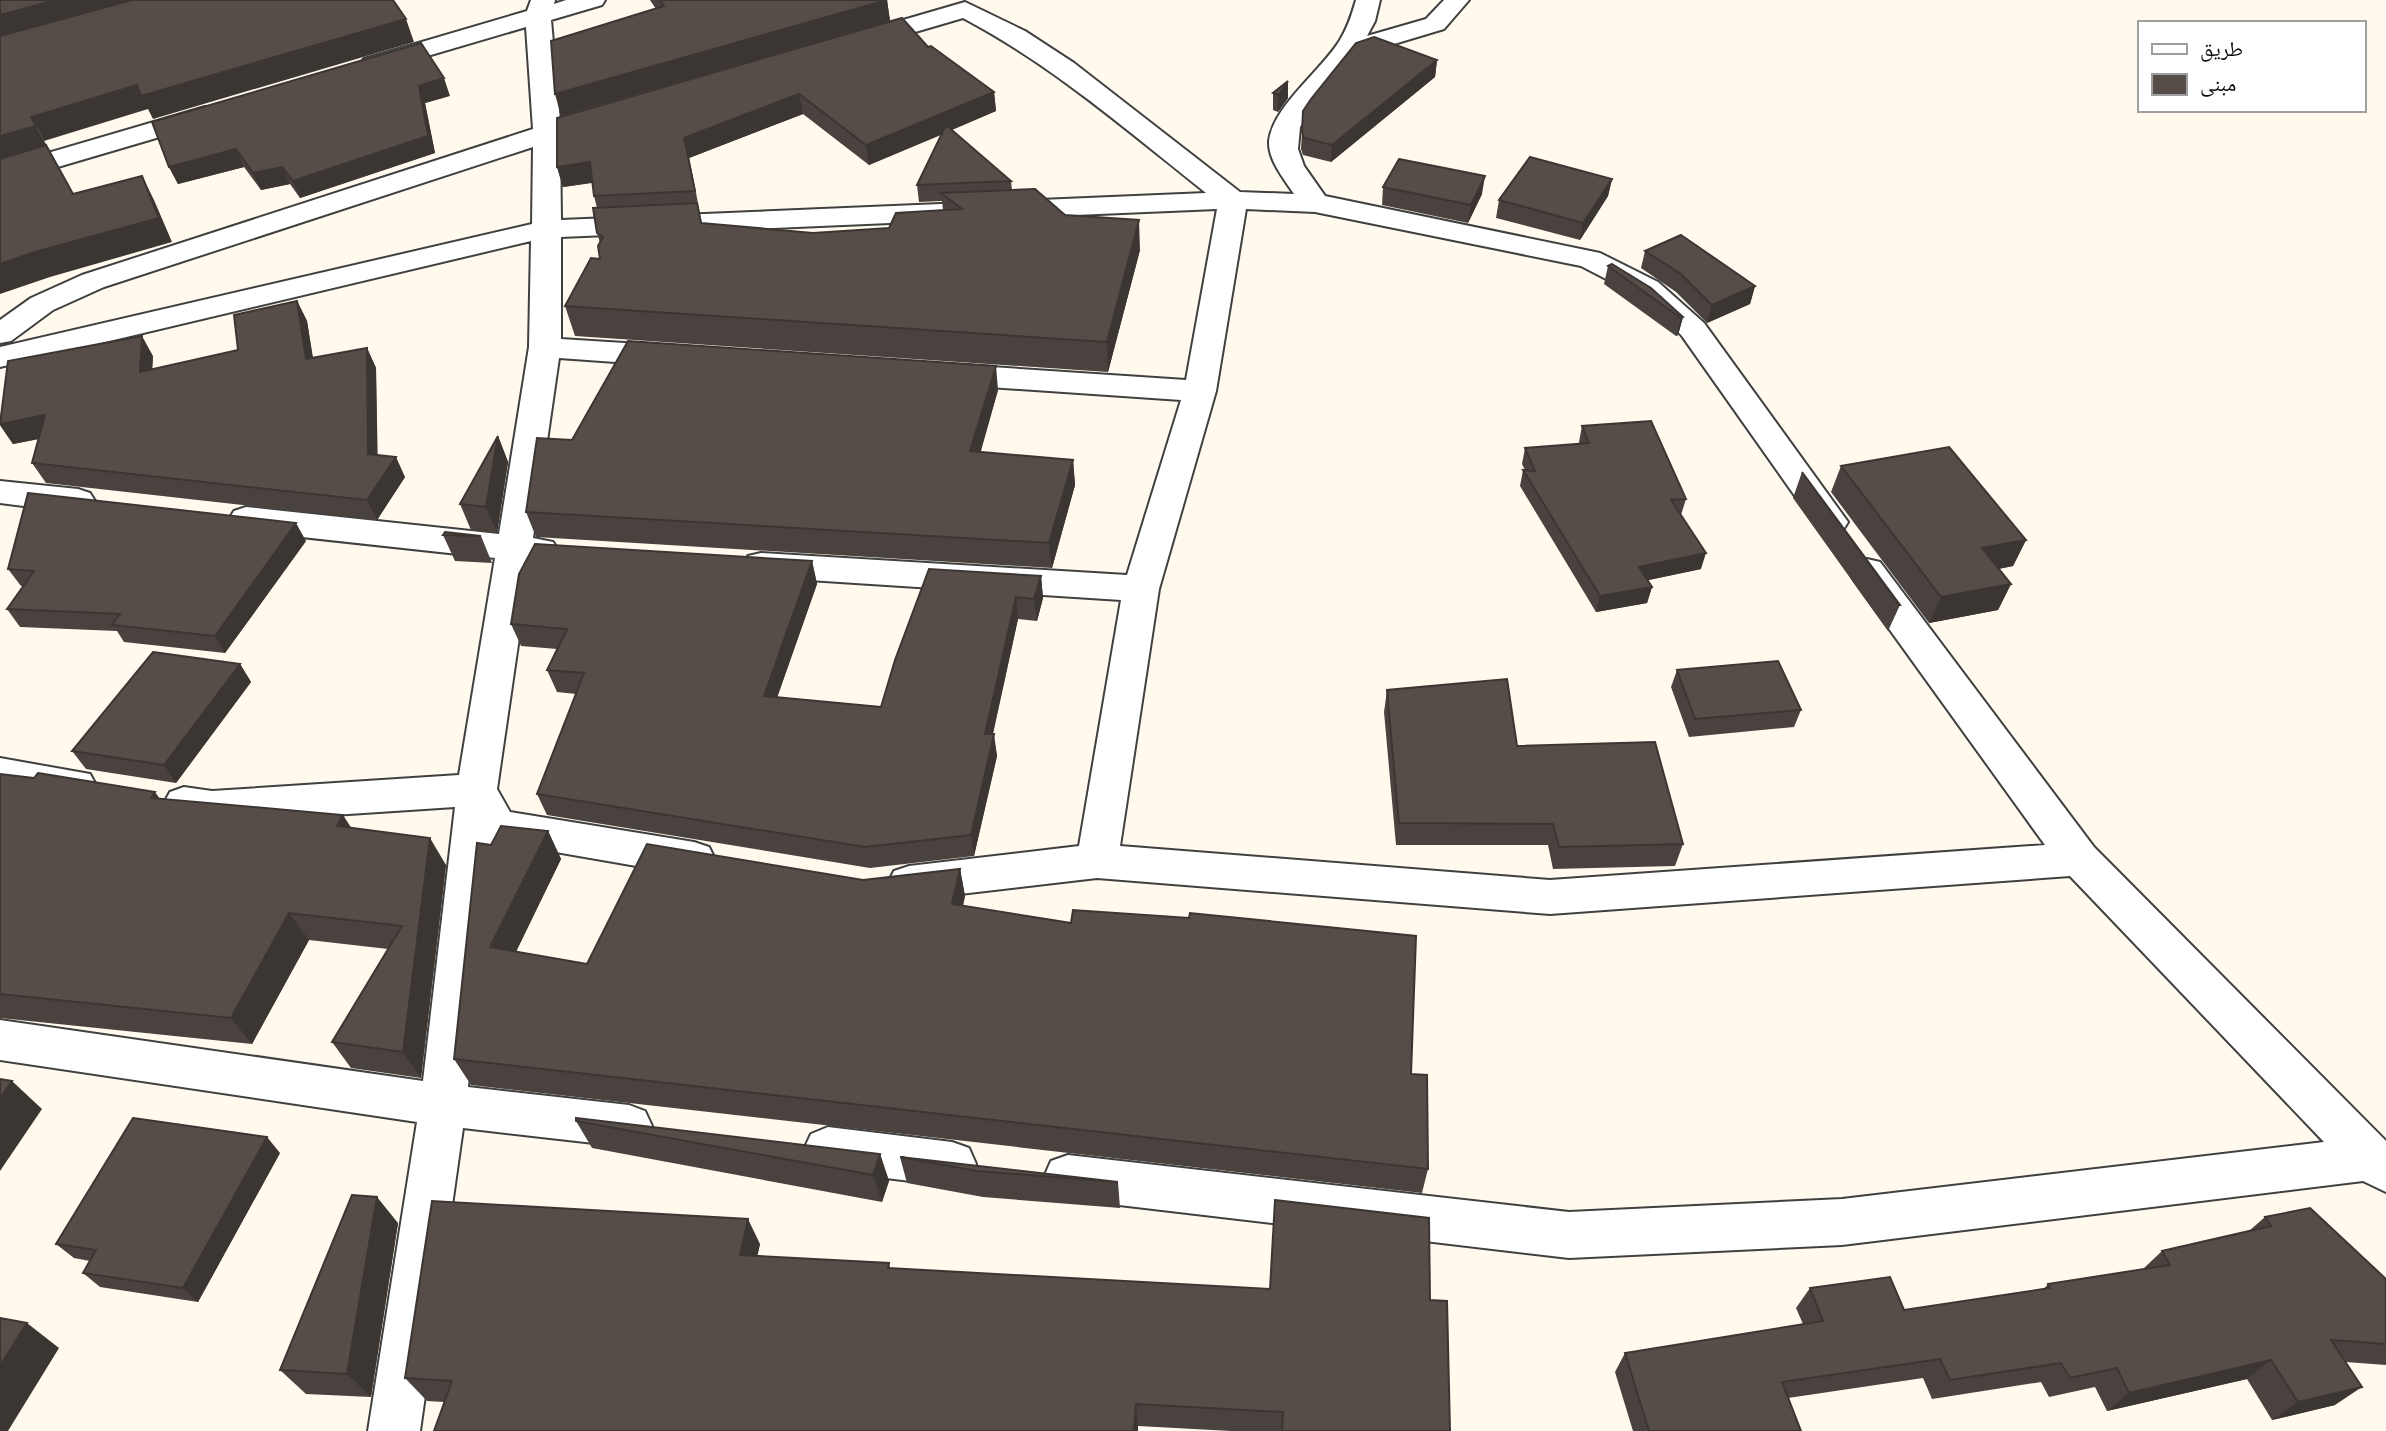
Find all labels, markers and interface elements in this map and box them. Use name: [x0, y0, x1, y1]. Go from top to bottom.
legend: [2138, 21, 2365, 112]
text: طريق: [2200, 36, 2243, 62]
text: مبنى: [2200, 71, 2236, 97]

